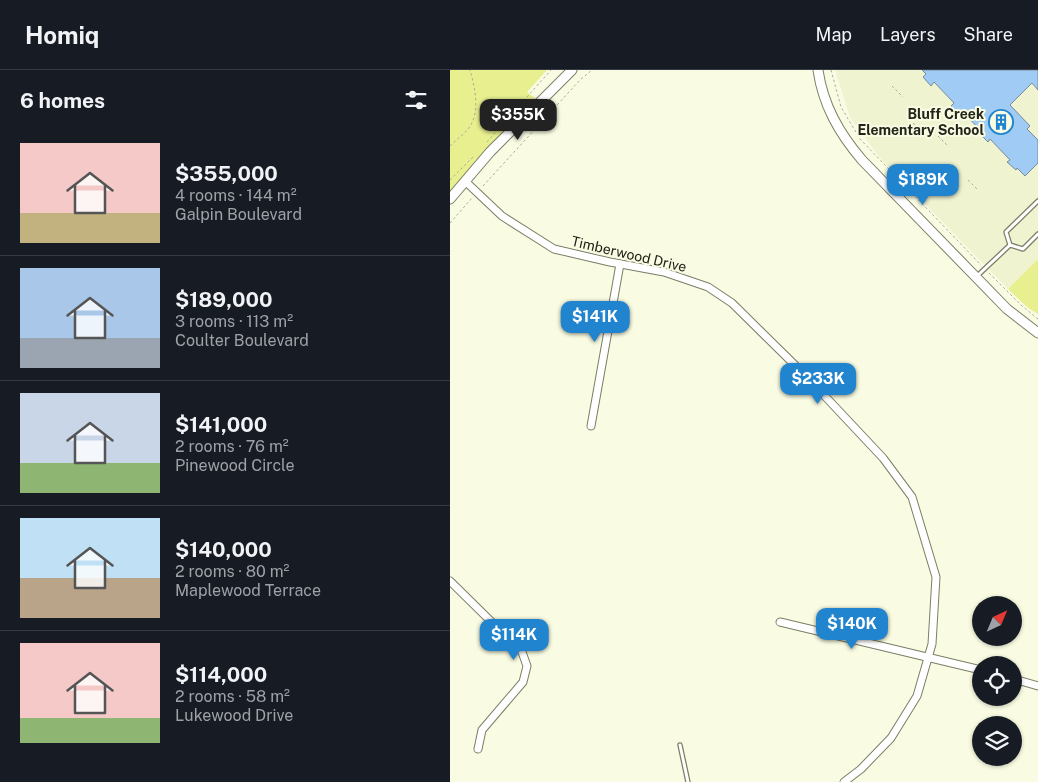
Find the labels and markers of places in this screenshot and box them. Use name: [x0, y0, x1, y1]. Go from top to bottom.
pin: $355K: [483, 98, 553, 141]
place label: Bluff Creek Elementary School: [857, 106, 984, 138]
building icon: Bluff Creek Elementary School: [988, 109, 1014, 135]
pin: $189K: [888, 164, 958, 206]
pin: $141K: [560, 300, 630, 343]
pin: $233K: [783, 362, 853, 405]
pin: $140K: [817, 608, 887, 650]
pin: $114K: [479, 618, 549, 661]

